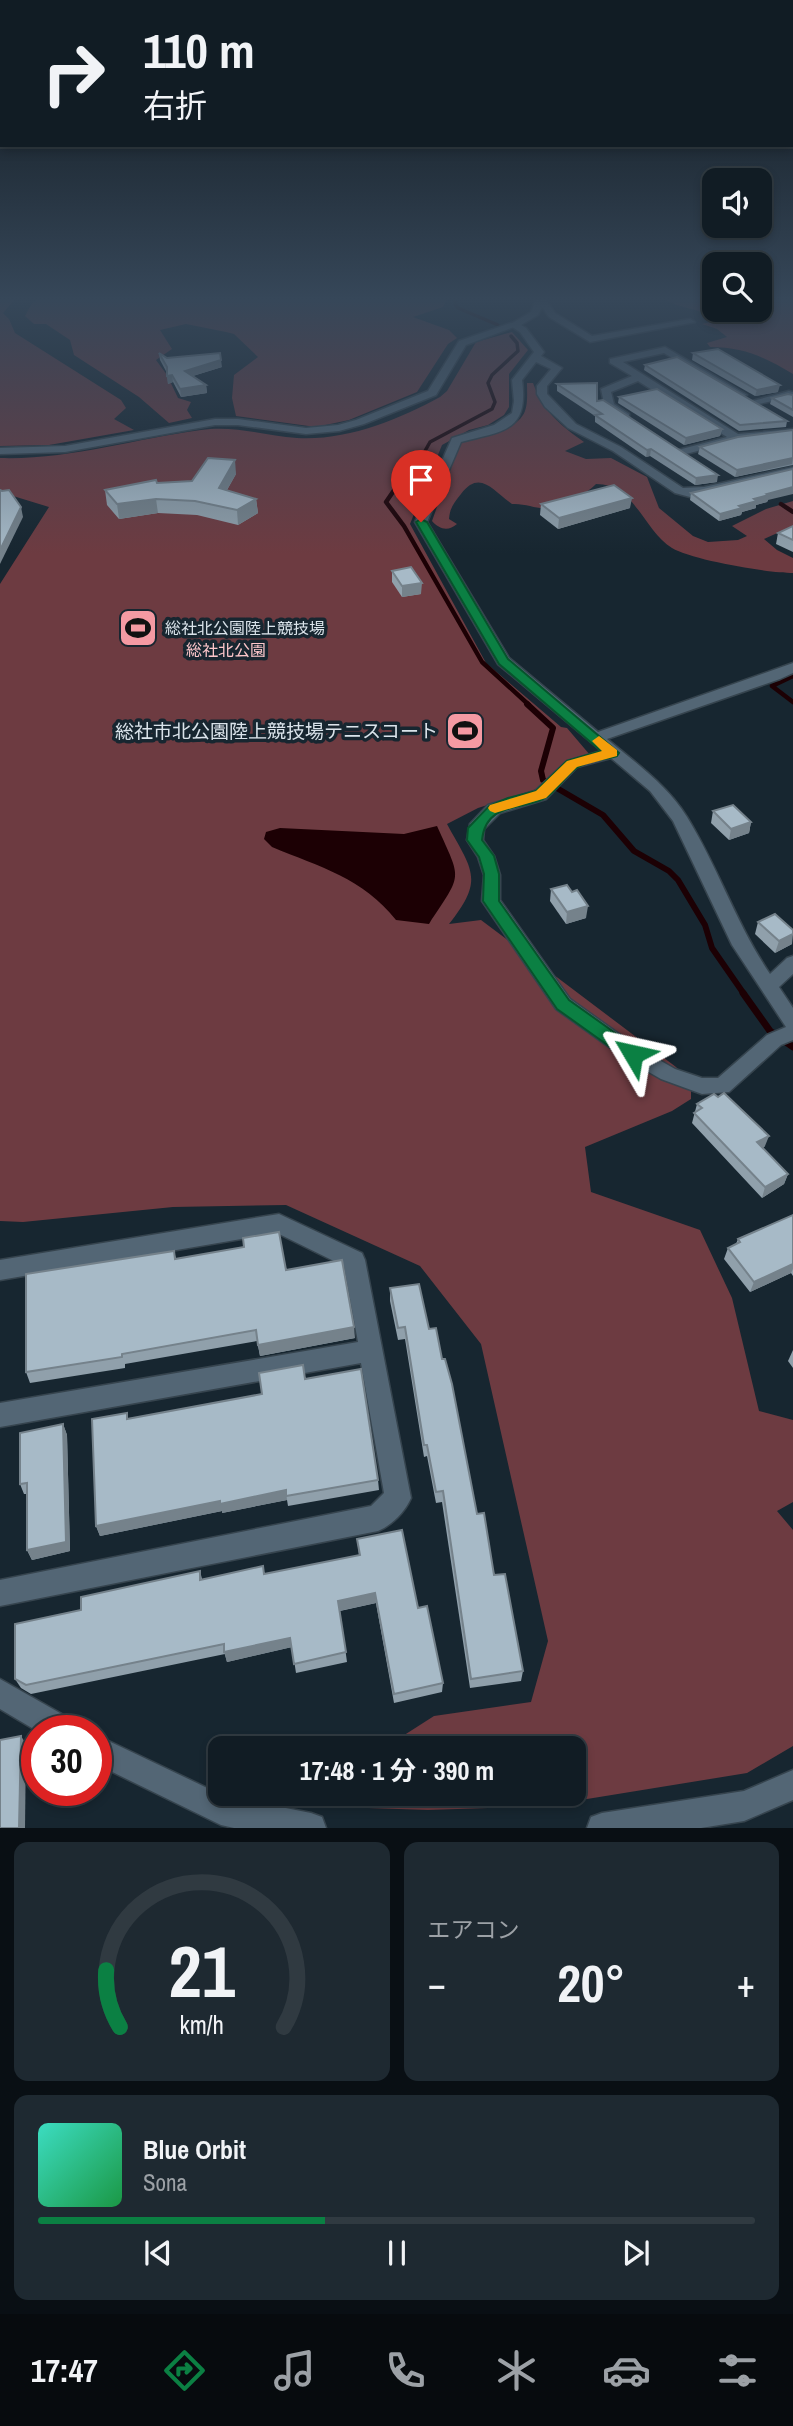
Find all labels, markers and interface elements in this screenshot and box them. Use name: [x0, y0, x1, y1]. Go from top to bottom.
text: 110 m: [143, 17, 255, 83]
icon: right: [28, 28, 119, 119]
text: 右折: [143, 84, 207, 127]
map controls: [702, 168, 772, 322]
button: sound: [702, 168, 772, 238]
button: search: [702, 252, 772, 322]
pin: [391, 450, 451, 522]
icon: arrive: [402, 461, 440, 499]
sports icon: 総社北公園陸上競技場: [117, 607, 159, 649]
place label: 総社北公園陸上競技場: [165, 617, 325, 639]
park label: 総社北公園: [186, 639, 266, 661]
sports icon: 総社市北公園陸上競技場テニスコート: [444, 710, 486, 752]
place label: 総社市北公園陸上競技場テニスコート: [115, 718, 438, 744]
position arrow: [596, 1017, 670, 1091]
speed limit sign: 30: [21, 1715, 112, 1806]
text: 17:48 · 1 分 · 390 m: [300, 1753, 494, 1788]
text: エアコン: [428, 1914, 520, 1945]
text: 21: [169, 1923, 236, 2021]
text: 20°: [557, 1948, 625, 2018]
text: −: [428, 1958, 446, 2009]
text: +: [737, 1958, 755, 2009]
text: km/h: [180, 2008, 224, 2042]
text: Blue Orbit: [143, 2132, 246, 2167]
text: Sona: [143, 2167, 187, 2198]
icon: previous: [139, 2234, 177, 2272]
icon: pause: [378, 2234, 416, 2272]
icon: next: [617, 2234, 655, 2272]
icon: directions: [160, 2346, 209, 2395]
icon: music: [270, 2346, 319, 2395]
icon: phone: [381, 2346, 430, 2395]
icon: climate: [492, 2346, 541, 2395]
icon: car: [602, 2346, 651, 2395]
icon: filters: [713, 2346, 762, 2395]
text: 17:47: [31, 2349, 98, 2392]

